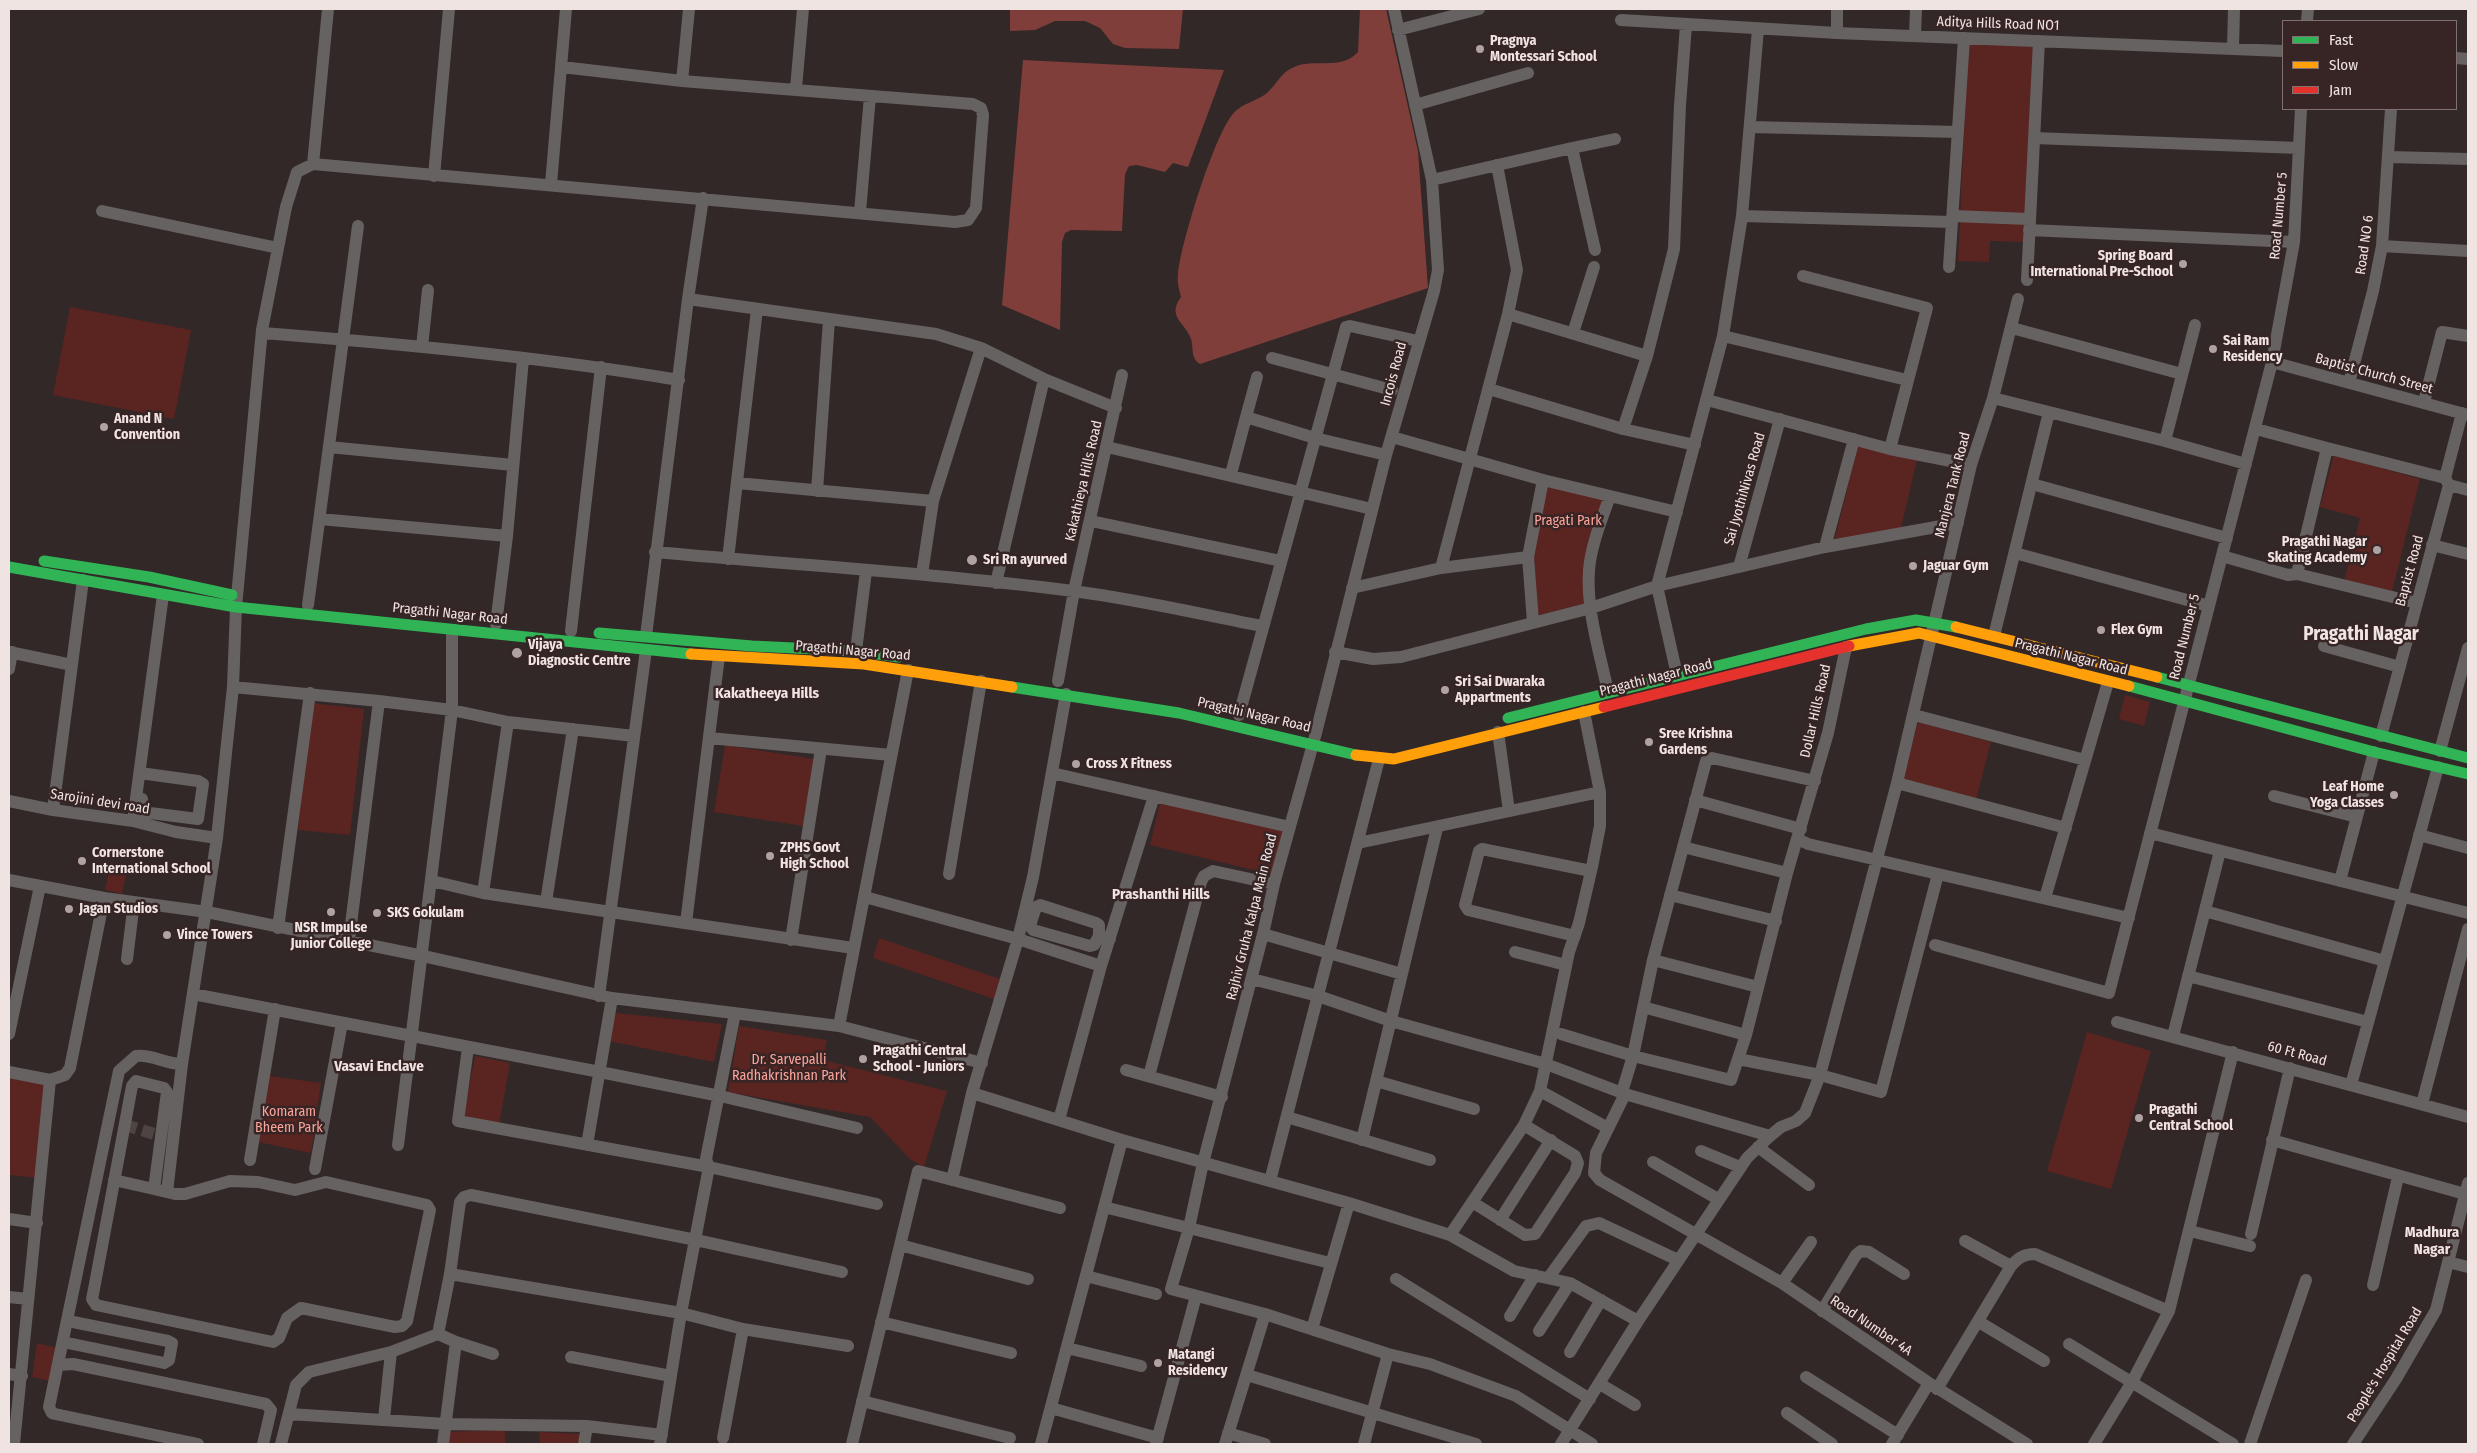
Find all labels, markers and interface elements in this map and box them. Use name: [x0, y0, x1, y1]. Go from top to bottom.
street label: Aditya Hills Road NO1: [1936, 13, 2060, 35]
legend: [2282, 20, 2457, 110]
text: Fast: [2329, 31, 2353, 49]
place label: Pragnya Montessari School: [1490, 33, 1597, 65]
marker: Pragnya Montessari School: [1474, 43, 1486, 55]
text: Slow: [2329, 56, 2358, 74]
text: Jam: [2329, 81, 2352, 99]
street label: Road Number 5: [2267, 172, 2291, 260]
street label: Road NO 6: [2353, 214, 2377, 276]
place label: Spring Board International Pre-School: [2030, 248, 2173, 280]
marker: Spring Board International Pre-School: [2177, 258, 2189, 270]
place label: Sai Ram Residency: [2223, 333, 2282, 366]
street label: Incois Road: [1377, 340, 1411, 408]
marker: Sai Ram Residency: [2207, 343, 2219, 355]
street label: Baptist Church Street: [2313, 350, 2435, 398]
place label: Anand N Convention: [114, 411, 180, 444]
street label: Kakathieya Hills Road: [1062, 419, 1106, 543]
marker: Anand N Convention: [98, 421, 110, 433]
street label: Sai JyothiNivas Road: [1721, 431, 1769, 547]
street label: Manjera Tank Road: [1932, 431, 1974, 539]
park label: Pragati Park: [1534, 513, 1602, 529]
place label: Pragathi Nagar Skating Academy: [2268, 534, 2367, 566]
street label: Baptist Road: [2392, 534, 2428, 608]
marker: Pragathi Nagar Skating Academy: [2371, 544, 2383, 556]
place label: Sri Rn ayurved: [983, 552, 1067, 568]
marker: Sri Rn ayurved: [965, 553, 979, 567]
place label: Jaguar Gym: [1923, 558, 1989, 574]
marker: Jaguar Gym: [1907, 560, 1919, 572]
street label: Road Number 5: [2166, 592, 2204, 682]
street label: Pragathi Nagar Road: [392, 600, 508, 628]
place label: Flex Gym: [2111, 622, 2163, 638]
marker: Flex Gym: [2095, 624, 2107, 636]
district label: Pragathi Nagar: [2303, 624, 2419, 646]
street label: Pragathi Nagar Road: [2013, 635, 2129, 679]
place label: Vijaya Diagnostic Centre: [528, 637, 630, 670]
street label: Pragathi Nagar Road: [795, 638, 911, 664]
marker: Vijaya Diagnostic Centre: [510, 646, 524, 660]
street label: Pragathi Nagar Road: [1598, 656, 1714, 700]
street label: Dollar Hills Road: [1797, 663, 1835, 759]
place label: Sri Sai Dwaraka Appartments: [1455, 674, 1545, 706]
marker: Sri Sai Dwaraka Appartments: [1439, 684, 1451, 696]
district label: Kakatheeya Hills: [715, 685, 819, 703]
street label: Pragathi Nagar Road: [1196, 694, 1312, 736]
place label: Sree Krishna Gardens: [1659, 726, 1733, 759]
marker: Sree Krishna Gardens: [1643, 736, 1655, 748]
place label: Cross X Fitness: [1086, 756, 1172, 772]
marker: Cross X Fitness: [1070, 758, 1082, 770]
place label: Leaf Home Yoga Classes: [2310, 779, 2384, 812]
street label: Sarojini devi road: [49, 786, 151, 818]
marker: Leaf Home Yoga Classes: [2388, 789, 2400, 801]
street label: Rajhiv Gruha Kalpa Main Road: [1223, 832, 1281, 1002]
place label: ZPHS Govt High School: [780, 840, 849, 872]
place label: Cornerstone International School: [92, 845, 211, 878]
marker: ZPHS Govt High School: [764, 850, 776, 862]
marker: Cornerstone International School: [76, 855, 88, 867]
district label: Prashanthi Hills: [1112, 886, 1210, 904]
place label: Jagan Studios: [79, 901, 158, 917]
marker: Jagan Studios: [63, 903, 75, 915]
place label: SKS Gokulam: [387, 905, 464, 921]
marker: NSR Impulse Junior College: [325, 906, 337, 918]
marker: SKS Gokulam: [371, 907, 383, 919]
place label: NSR Impulse Junior College: [291, 920, 371, 952]
place label: Vince Towers: [177, 927, 253, 943]
marker: Vince Towers: [161, 929, 173, 941]
street label: 60 Ft Road: [2266, 1038, 2328, 1070]
place label: Pragathi Central School - Juniors: [873, 1043, 966, 1076]
park label: Dr. Sarvepalli Radhakrishnan Park: [732, 1052, 846, 1084]
marker: Pragathi Central School - Juniors: [857, 1053, 869, 1065]
district label: Vasavi Enclave: [334, 1058, 424, 1076]
place label: Pragathi Central School: [2149, 1102, 2233, 1134]
park label: Komaram Bheem Park: [255, 1104, 323, 1136]
marker: Pragathi Central School: [2133, 1112, 2145, 1124]
district label: Madhura Nagar: [2405, 1224, 2459, 1259]
street label: Road Number 4A: [1827, 1292, 1915, 1360]
street label: People's Hospital Road: [2344, 1305, 2426, 1425]
place label: Matangi Residency: [1168, 1347, 1227, 1380]
marker: Matangi Residency: [1152, 1357, 1164, 1369]

